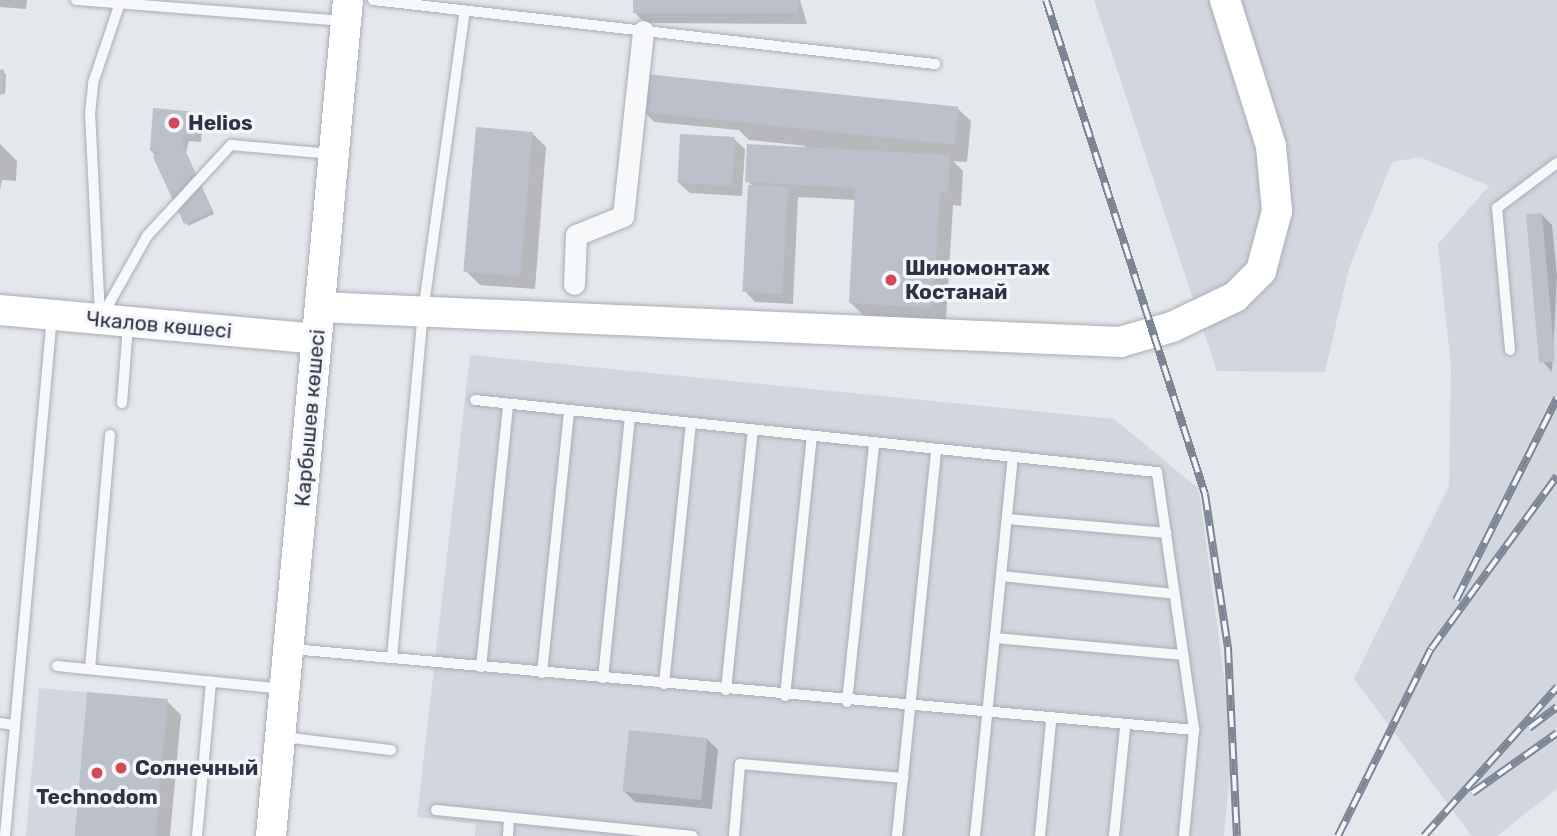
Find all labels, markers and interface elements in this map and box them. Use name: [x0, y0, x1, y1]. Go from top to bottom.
place label: Helios: [188, 110, 253, 136]
marker: Helios: [166, 115, 182, 131]
place label: Шиномонтаж Костанай: [905, 255, 1050, 305]
marker: Шиномонтаж Костанай: [883, 272, 899, 288]
street label: Чкалов көшесі: [85, 306, 233, 344]
street label: Карбышев көшесі: [290, 328, 330, 508]
place label: Солнечный: [135, 755, 258, 781]
marker: Солнечный: [113, 760, 129, 776]
marker: Technodom: [89, 765, 105, 781]
place label: Technodom: [36, 784, 158, 810]

